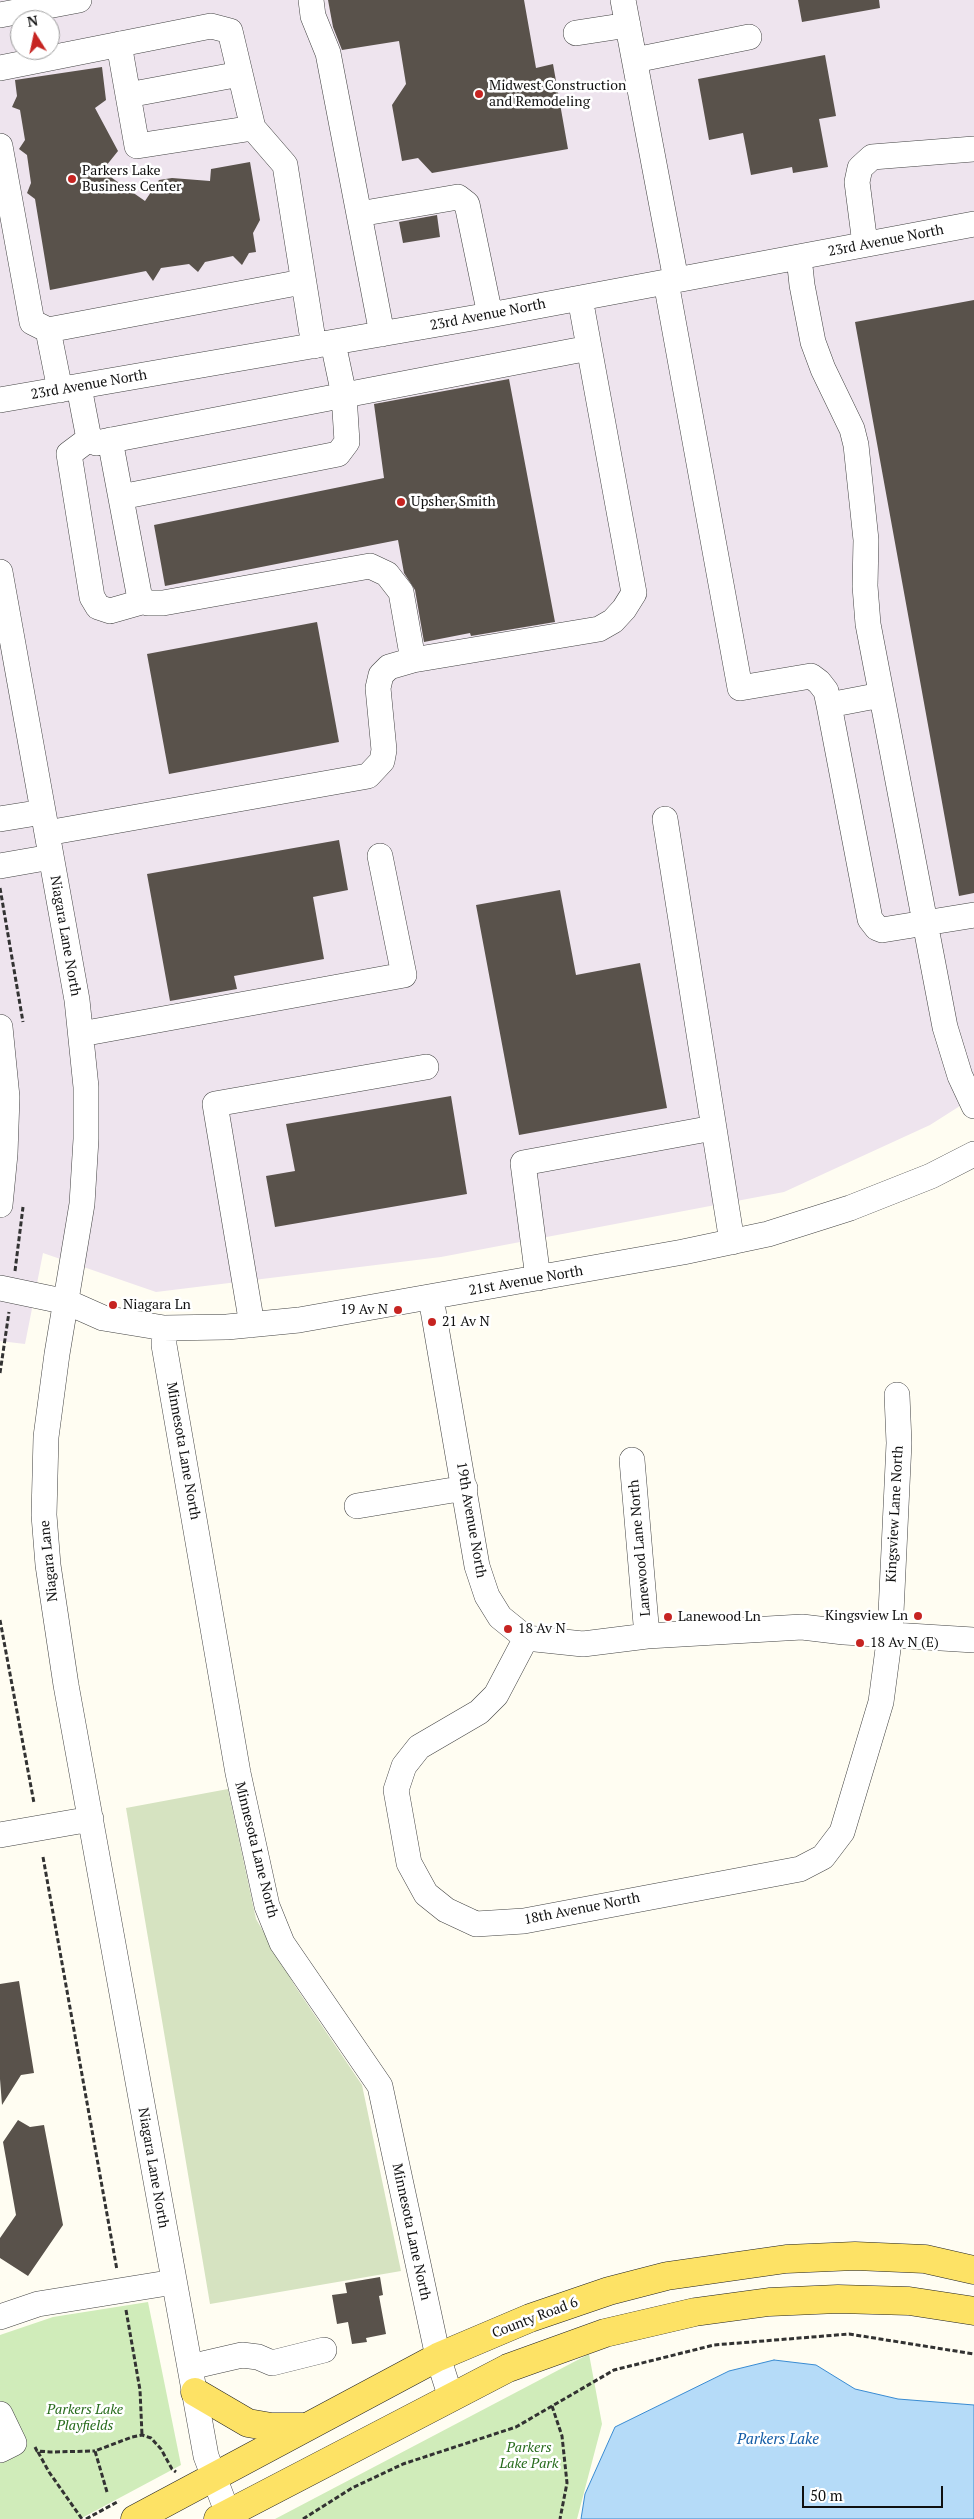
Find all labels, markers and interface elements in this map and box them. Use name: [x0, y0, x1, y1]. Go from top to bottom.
north arrow: [10, 10, 60, 60]
text: N: [26, 10, 39, 31]
place label: Midwest Construction and Remodeling: [489, 78, 626, 110]
marker: Midwest Construction and Remodeling: [473, 88, 485, 100]
place label: Parkers Lake Business Center: [82, 163, 181, 196]
marker: Parkers Lake Business Center: [66, 173, 78, 185]
street label: 23rd Avenue North: [827, 222, 945, 260]
street label: 23rd Avenue North: [429, 296, 547, 334]
street label: 23rd Avenue North: [30, 367, 148, 403]
place label: Upsher Smith: [411, 494, 496, 510]
marker: Upsher Smith: [395, 496, 407, 508]
street label: Niagara Lane North: [46, 874, 84, 998]
street label: 21st Avenue North: [468, 1263, 584, 1299]
place label: Niagara Ln: [123, 1297, 191, 1313]
marker: Niagara Ln: [107, 1299, 119, 1311]
place label: 19 Av N: [340, 1302, 388, 1318]
marker: 19 Av N: [392, 1304, 404, 1316]
place label: 21 Av N: [442, 1314, 490, 1330]
marker: 21 Av N: [426, 1316, 438, 1328]
street label: Minnesota Lane North: [163, 1381, 203, 1521]
street label: Kingsview Lane North: [883, 1445, 907, 1583]
street label: 19th Avenue North: [453, 1461, 489, 1579]
street label: Lanewood Lane North: [626, 1479, 654, 1617]
street label: Niagara Lane: [36, 1519, 62, 1603]
place label: Kingsview Ln: [825, 1608, 908, 1624]
place label: Lanewood Ln: [678, 1609, 761, 1625]
marker: Kingsview Ln: [912, 1610, 924, 1622]
marker: Lanewood Ln: [662, 1611, 674, 1623]
place label: 18 Av N: [518, 1621, 566, 1637]
marker: 18 Av N: [502, 1623, 514, 1635]
place label: 18 Av N (E): [870, 1635, 939, 1651]
marker: 18 Av N (E): [854, 1637, 866, 1649]
street label: Minnesota Lane North: [231, 1780, 281, 1920]
street label: 18th Avenue North: [523, 1890, 641, 1928]
street label: Niagara Lane North: [134, 2106, 172, 2230]
street label: Minnesota Lane North: [388, 2162, 434, 2302]
street label: County Road 6: [490, 2294, 580, 2342]
park label: Parkers Lake Playfields: [47, 2402, 123, 2434]
water label: Parkers Lake: [737, 2431, 819, 2449]
park label: Parkers Lake Park: [500, 2440, 558, 2472]
scale bar: [804, 2476, 945, 2508]
text: 50 m: [810, 2485, 843, 2505]

